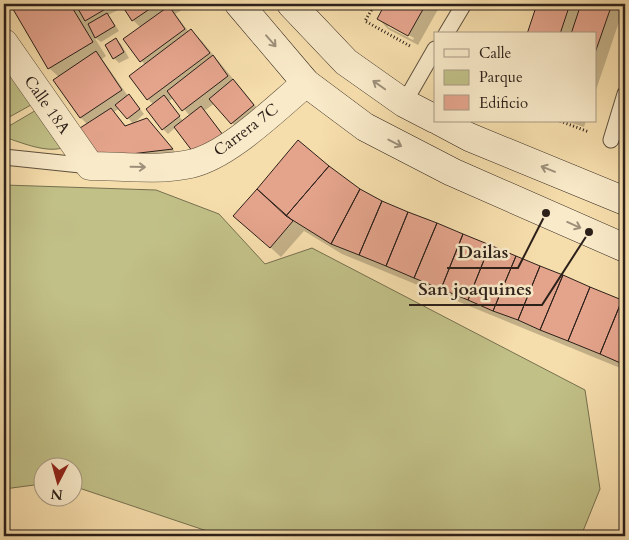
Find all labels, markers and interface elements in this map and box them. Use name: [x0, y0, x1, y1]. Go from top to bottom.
legend: [434, 32, 596, 122]
one-way arrow: [265, 34, 276, 47]
text: Calle: [479, 43, 512, 63]
text: Parque: [479, 67, 523, 87]
street label: Calle 18A: [19, 71, 75, 139]
one-way arrow: [372, 80, 386, 90]
text: Edificio: [479, 93, 528, 113]
street label: Carrera 7C: [209, 98, 283, 162]
one-way arrow: [387, 139, 402, 148]
one-way arrow: [130, 162, 146, 172]
one-way arrow: [541, 164, 556, 174]
one-way arrow: [566, 221, 581, 231]
callout: Dailas: [447, 235, 518, 268]
text: Dailas: [458, 240, 508, 265]
callout: San joaquines: [409, 272, 542, 305]
text: San joaquines: [418, 277, 532, 302]
north arrow: [32, 458, 82, 508]
text: N: [50, 484, 64, 505]

